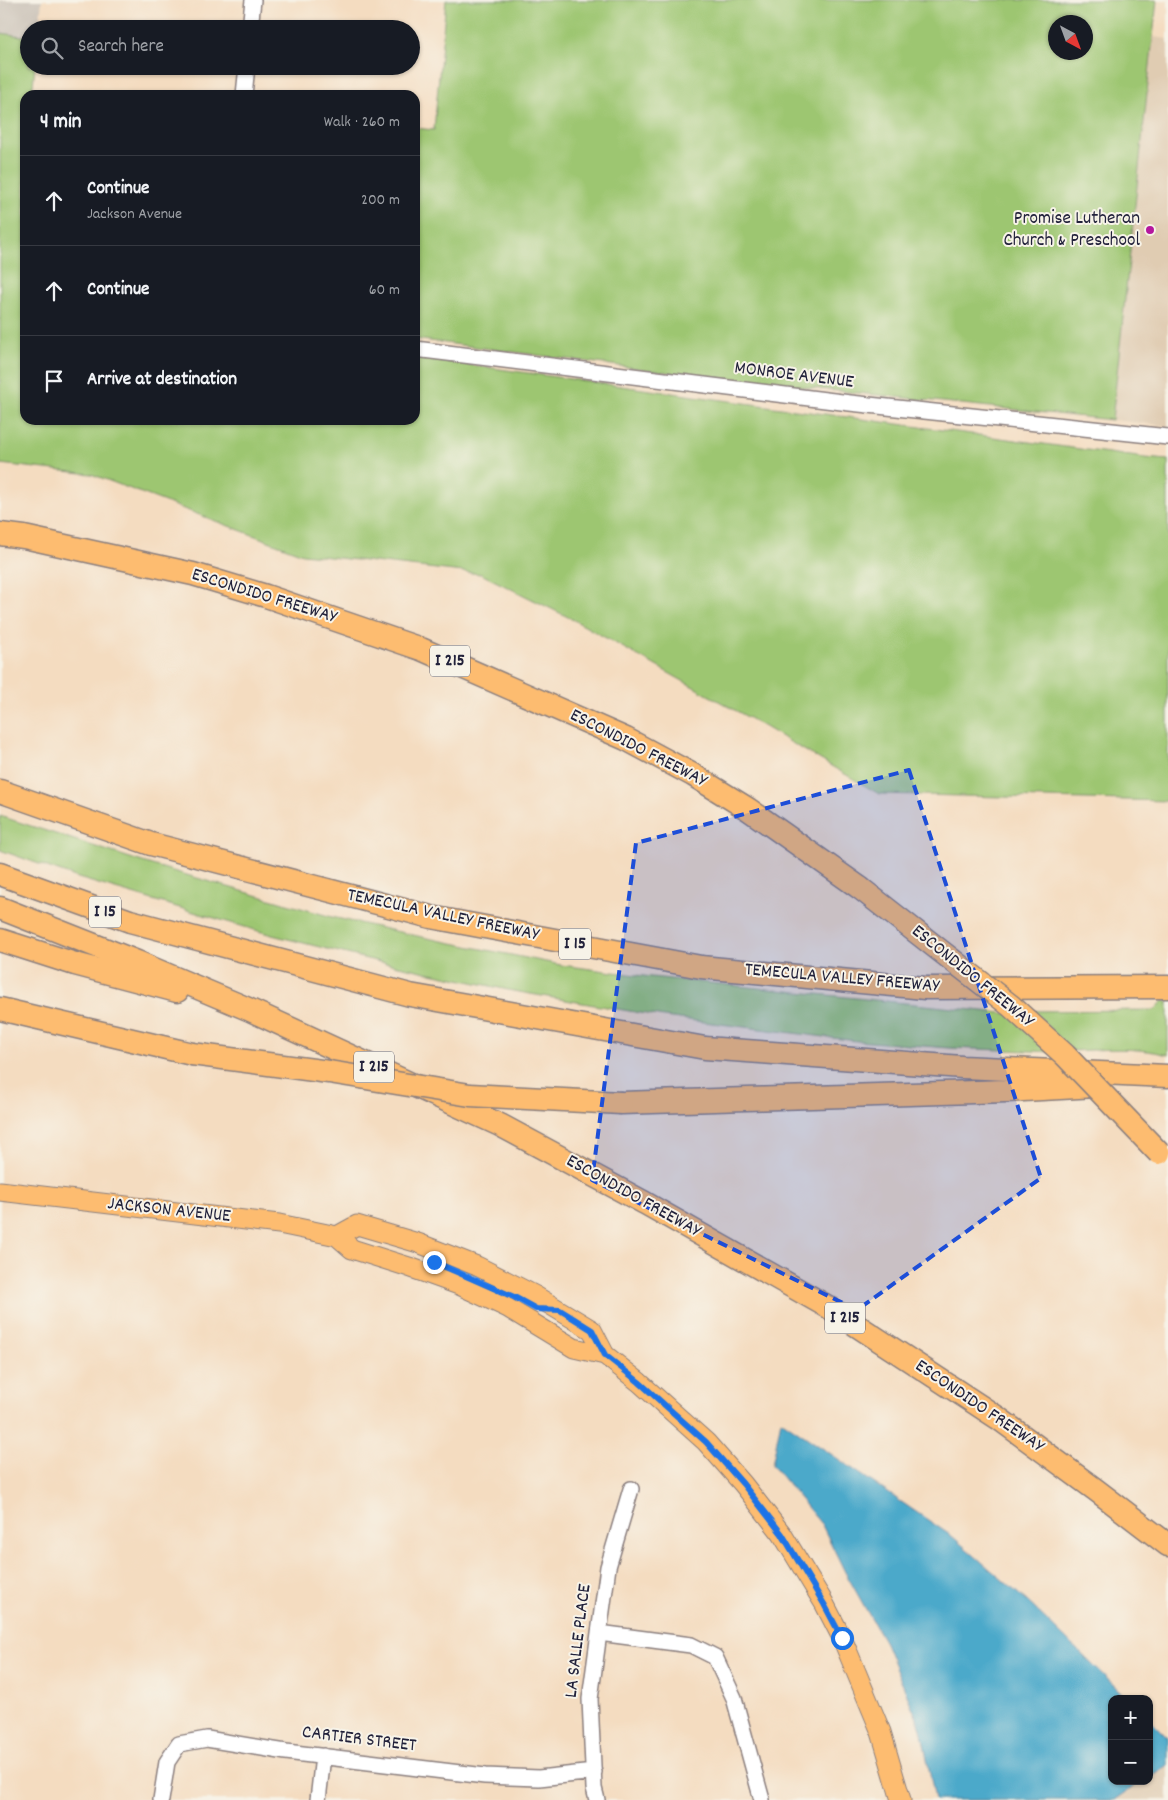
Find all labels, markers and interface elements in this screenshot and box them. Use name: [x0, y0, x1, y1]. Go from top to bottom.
north arrow: [1048, 15, 1093, 60]
search box: [20, 20, 420, 75]
icon: search: [38, 34, 66, 62]
text: Search here: [78, 34, 164, 61]
text: 4 min: [40, 108, 82, 138]
text: Walk · 260 m: [324, 111, 400, 134]
text: Continue: [87, 176, 149, 203]
icon: ahead: [40, 187, 68, 215]
text: 200 m: [361, 189, 400, 212]
text: Jackson Avenue: [87, 203, 182, 226]
place label: Promise Lutheran Church & Preschool: [1003, 206, 1140, 255]
marker: Promise Lutheran Church & Preschool: [1144, 224, 1156, 236]
icon: ahead: [40, 277, 68, 305]
text: Continue: [87, 277, 149, 304]
text: 60 m: [369, 279, 400, 302]
street label: MONROE AVENUE: [733, 355, 856, 397]
icon: arrive: [40, 367, 68, 395]
text: Arrive at destination: [87, 367, 237, 394]
street label: ESCONDIDO FREEWAY: [188, 562, 341, 632]
road number: I 215: [430, 646, 470, 676]
street label: ESCONDIDO FREEWAY: [565, 703, 712, 796]
street label: TEMECULA VALLEY FREEWAY: [345, 882, 542, 950]
road number: I 15: [89, 896, 121, 928]
street label: ESCONDIDO FREEWAY: [905, 919, 1040, 1036]
road number: I 15: [559, 929, 591, 960]
street label: TEMECULA VALLEY FREEWAY: [744, 957, 941, 1001]
road number: I 215: [354, 1052, 394, 1082]
street label: ESCONDIDO FREEWAY: [561, 1149, 706, 1246]
street label: JACKSON AVENUE: [106, 1191, 232, 1231]
route end: [423, 1251, 446, 1274]
road number: I 215: [825, 1302, 865, 1334]
street label: ESCONDIDO FREEWAY: [909, 1354, 1050, 1461]
street label: LA SALLE PLACE: [559, 1582, 599, 1699]
route start: [831, 1627, 854, 1650]
map controls: [1108, 1695, 1153, 1785]
button: +: [1108, 1695, 1153, 1740]
street label: CARTIER STREET: [300, 1720, 418, 1760]
button: −: [1108, 1740, 1153, 1785]

